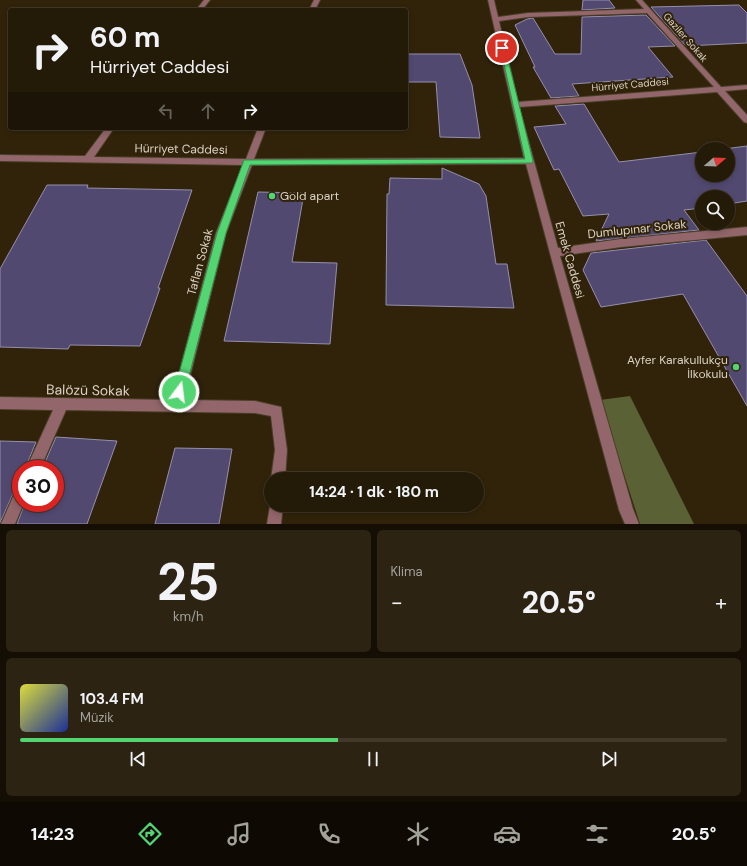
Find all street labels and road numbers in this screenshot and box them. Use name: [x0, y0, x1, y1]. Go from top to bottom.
street label: Gaziler Sokak: [661, 10, 711, 65]
street label: Hürriyet Caddesi: [591, 75, 669, 94]
street label: Hürriyet Caddesi: [134, 140, 228, 158]
street label: Dumlupınar Sokak: [587, 216, 687, 242]
street label: Emek Caddesi: [551, 220, 589, 300]
street label: Taflan Sokak: [183, 227, 217, 297]
street label: Balözü Sokak: [46, 380, 130, 400]

